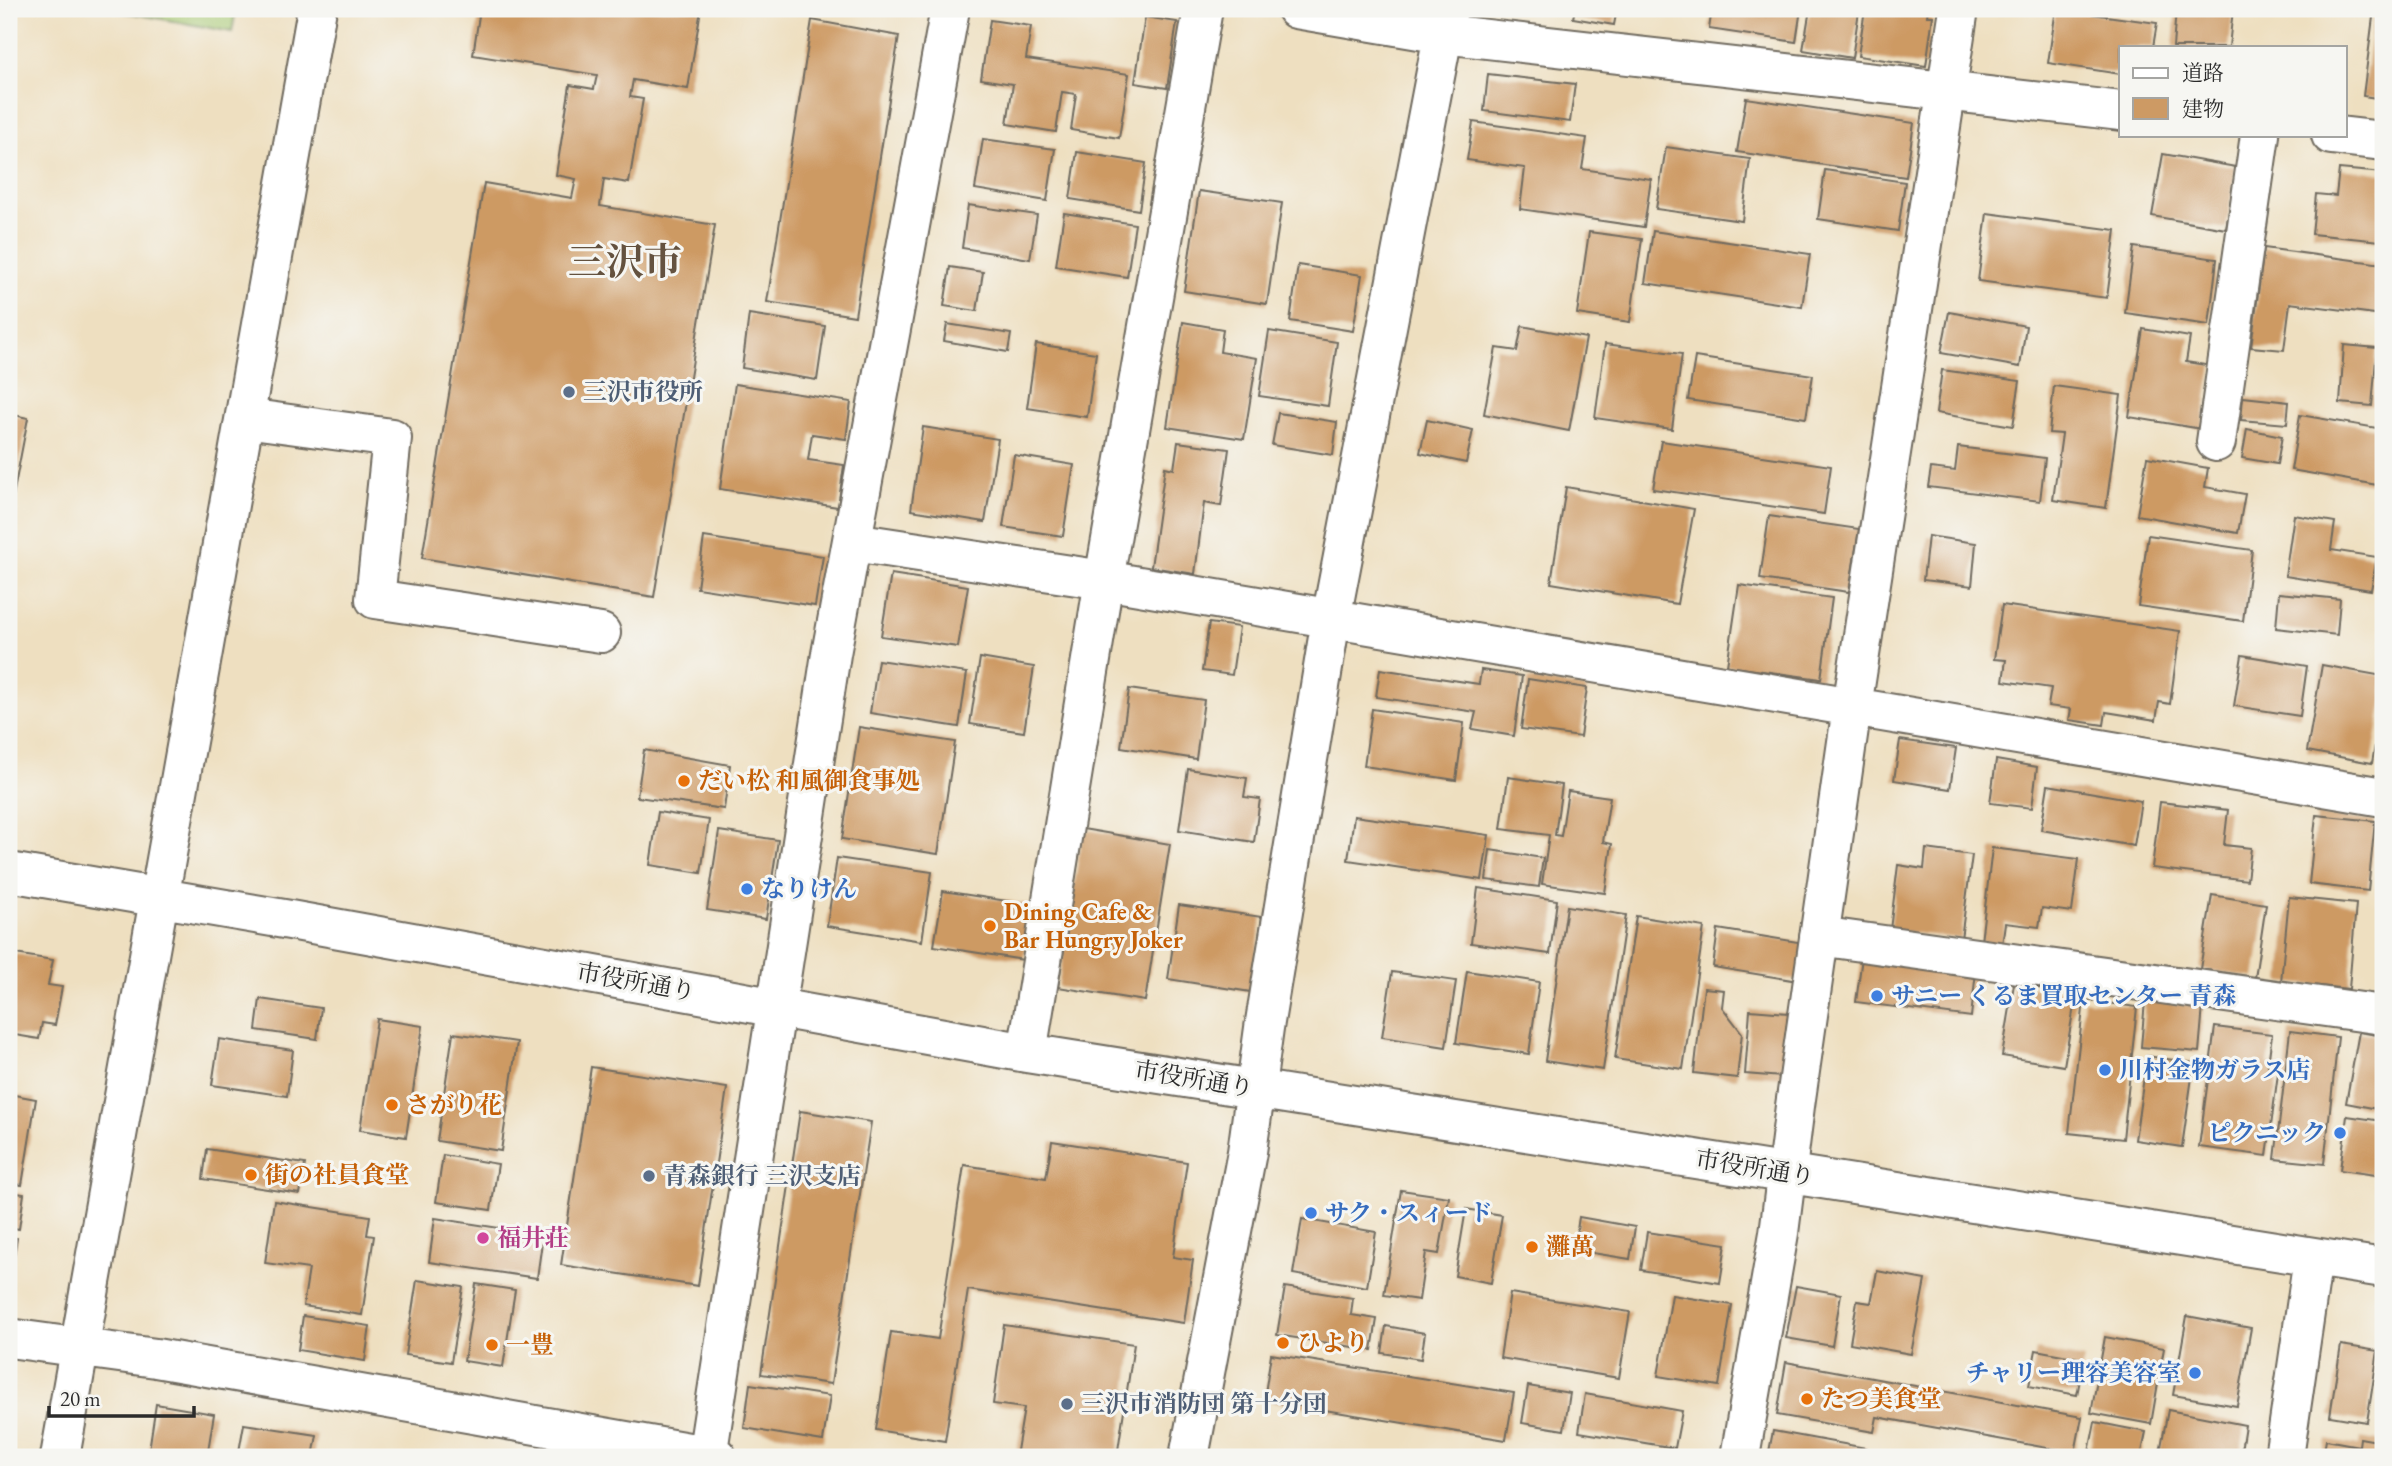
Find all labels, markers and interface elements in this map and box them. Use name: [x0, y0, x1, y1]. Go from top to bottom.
legend: [2119, 46, 2346, 136]
text: 道路: [2182, 59, 2224, 86]
text: 建物: [2182, 95, 2224, 122]
district label: 三沢市: [568, 237, 682, 286]
place label: 三沢市役所: [583, 376, 703, 407]
marker: 三沢市役所: [561, 384, 577, 400]
place label: だい松 和風御食事処: [698, 765, 920, 796]
marker: だい松 和風御食事処: [676, 773, 692, 789]
place label: なりけん: [761, 873, 857, 904]
marker: なりけん: [739, 881, 755, 897]
place label: Dining Cafe & Bar Hungry Joker: [1004, 896, 1183, 956]
marker: Dining Cafe & Bar Hungry Joker: [982, 918, 998, 934]
street label: 市役所通り: [574, 956, 698, 1007]
place label: サニー くるま買取センター 青森: [1891, 980, 2236, 1011]
marker: サニー くるま買取センター 青森: [1869, 988, 1885, 1004]
street label: 市役所通り: [1132, 1054, 1256, 1103]
place label: 川村金物ガラス店: [2119, 1054, 2310, 1085]
marker: 川村金物ガラス店: [2097, 1062, 2113, 1078]
place label: さがり花: [406, 1089, 502, 1120]
marker: さがり花: [384, 1097, 400, 1113]
place label: ピクニック: [2207, 1117, 2326, 1148]
marker: ピクニック: [2332, 1125, 2348, 1141]
street label: 市役所通り: [1693, 1143, 1817, 1192]
place label: 街の社員食堂: [265, 1159, 409, 1190]
place label: 青森銀行 三沢支店: [663, 1160, 861, 1191]
marker: 街の社員食堂: [243, 1167, 259, 1183]
marker: 青森銀行 三沢支店: [641, 1168, 657, 1184]
place label: サク・スィード: [1325, 1197, 1493, 1228]
marker: サク・スィード: [1303, 1205, 1319, 1221]
place label: 福井荘: [497, 1222, 569, 1253]
marker: 福井荘: [475, 1230, 491, 1246]
place label: 灘萬: [1546, 1231, 1594, 1262]
marker: 灘萬: [1524, 1239, 1540, 1255]
place label: ひより: [1297, 1327, 1369, 1358]
place label: 一豊: [506, 1329, 554, 1360]
marker: ひより: [1275, 1335, 1291, 1351]
marker: 一豊: [484, 1337, 500, 1353]
place label: チャリー理容美容室: [1966, 1357, 2181, 1388]
marker: チャリー理容美容室: [2187, 1365, 2203, 1381]
scale bar: [49, 1375, 194, 1419]
place label: たつ美食堂: [1821, 1383, 1941, 1414]
text: 20 m: [60, 1385, 101, 1412]
place label: 三沢市消防団 第十分団: [1081, 1388, 1327, 1419]
marker: たつ美食堂: [1799, 1391, 1815, 1407]
marker: 三沢市消防団 第十分団: [1059, 1396, 1075, 1412]

